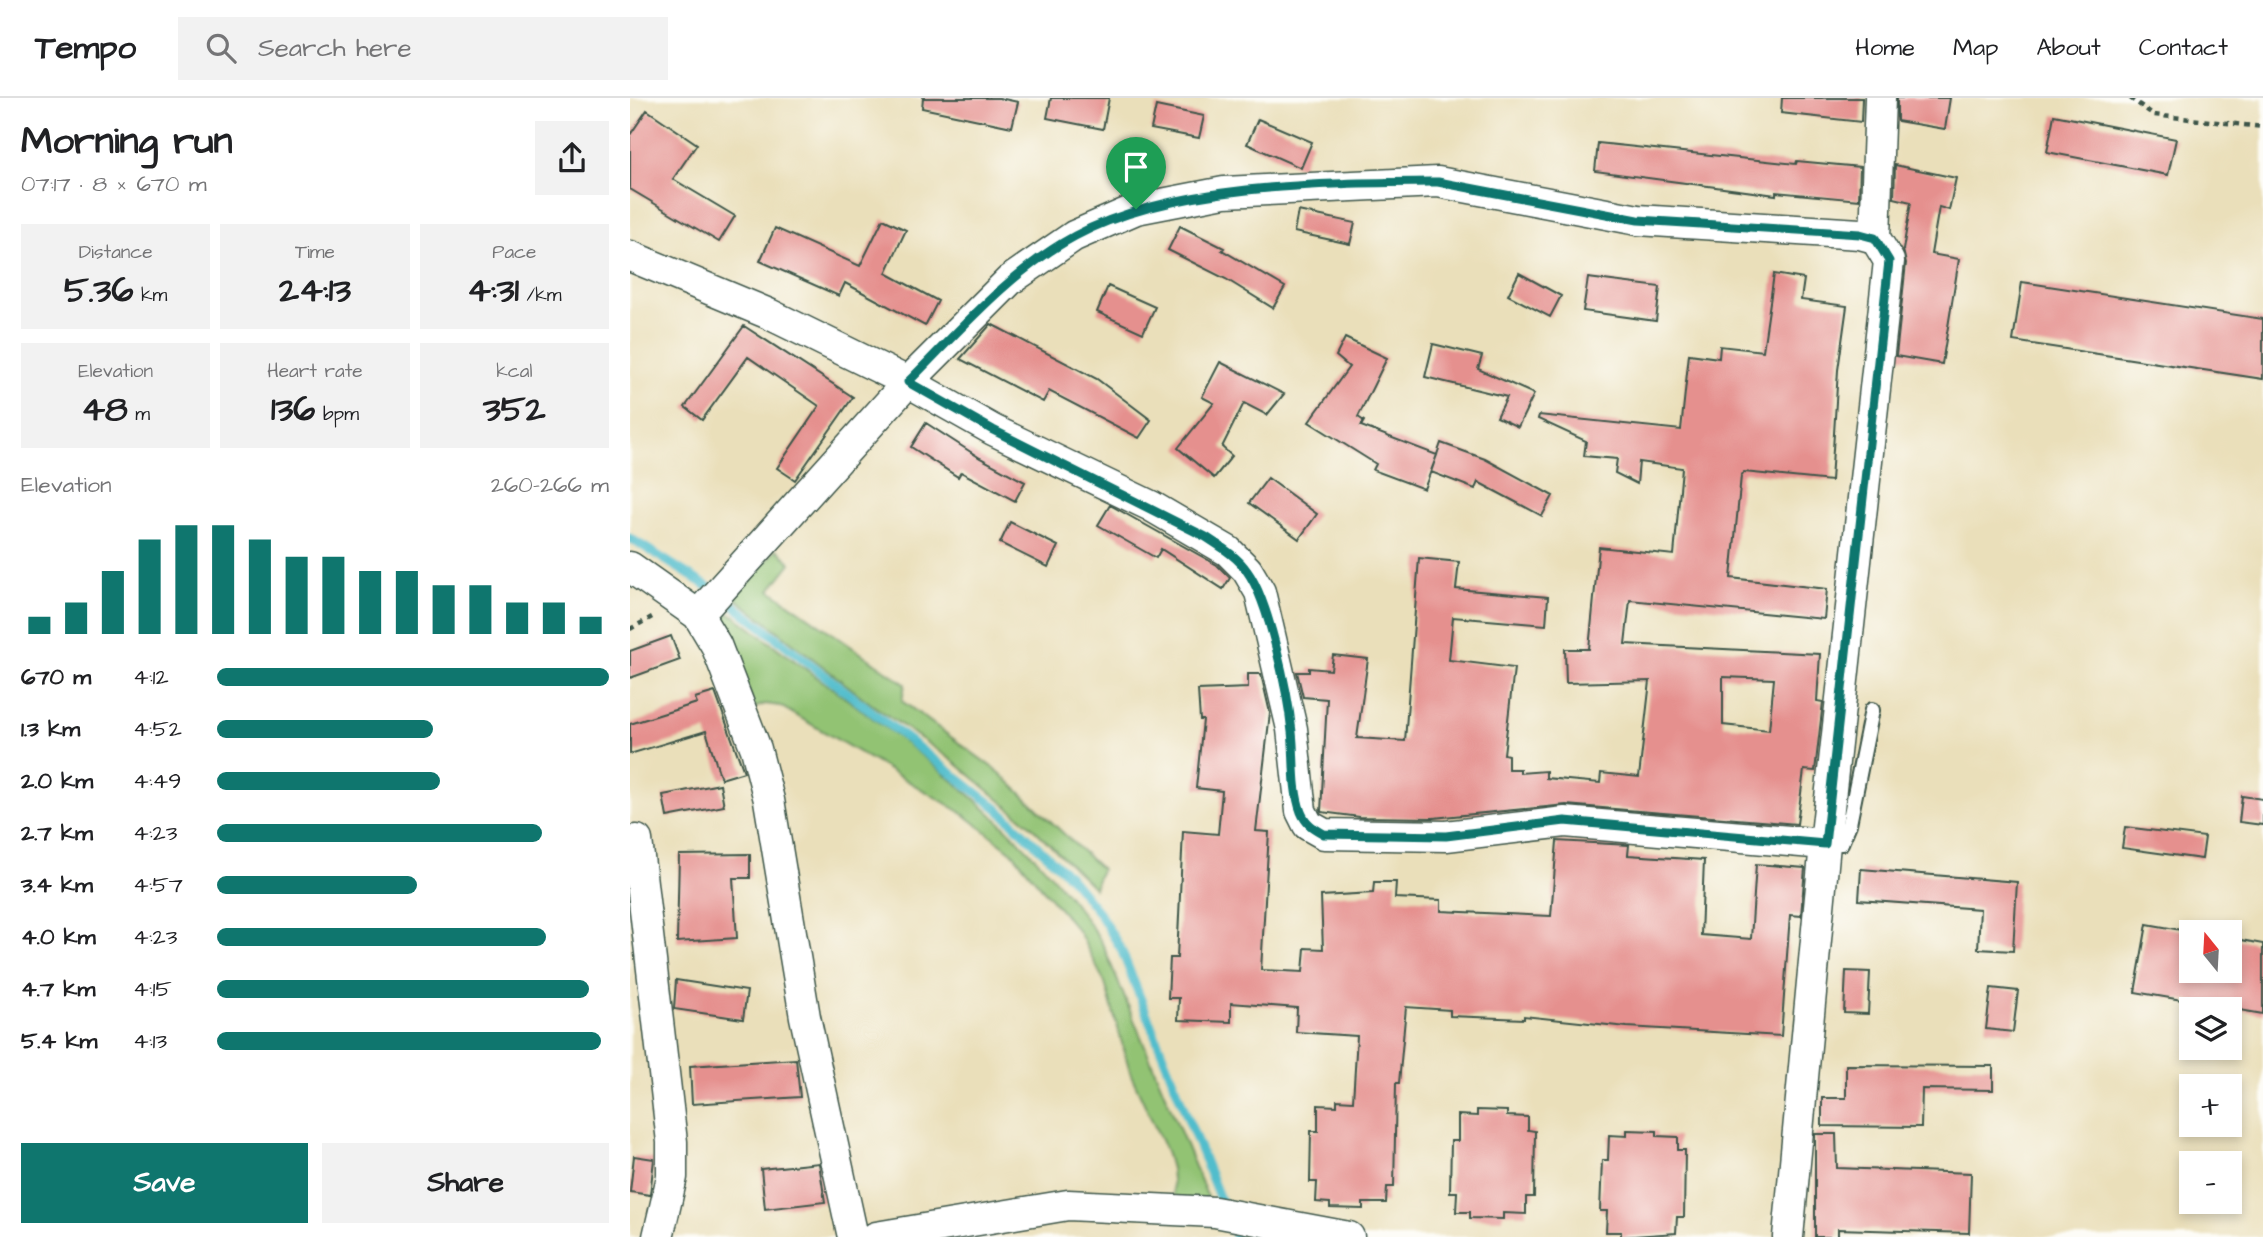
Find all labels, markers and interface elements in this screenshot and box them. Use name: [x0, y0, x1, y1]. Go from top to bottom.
search box: [178, 17, 668, 80]
text: Tempo: [35, 25, 136, 71]
icon: search: [202, 29, 240, 67]
text: Search here: [258, 30, 411, 66]
text: Home: [1855, 31, 1915, 65]
text: Map: [1953, 31, 1998, 65]
text: About: [2036, 31, 2101, 65]
text: Contact: [2139, 31, 2228, 65]
text: Morning run: [21, 116, 233, 168]
button: share: [535, 121, 609, 195]
pin: [1106, 137, 1166, 209]
icon: arrive: [1117, 148, 1155, 186]
text: 07:17 · 8 × 670 m: [21, 168, 207, 200]
text: Distance: [79, 239, 153, 266]
text: Time: [295, 239, 335, 266]
text: Pace: [492, 239, 536, 266]
text: 5.36: [64, 266, 133, 315]
text: 24:13: [279, 266, 351, 315]
text: 4:31: [467, 266, 519, 315]
text: km: [133, 282, 167, 309]
text: /km: [519, 282, 562, 309]
text: Elevation: [78, 358, 153, 385]
text: Heart rate: [267, 358, 363, 385]
text: kcal: [496, 358, 533, 385]
text: 48: [81, 385, 128, 434]
text: 136: [271, 385, 315, 434]
text: 352: [483, 385, 546, 434]
text: m: [128, 401, 150, 428]
text: bpm: [315, 401, 359, 428]
text: Elevation: [21, 469, 112, 501]
text: 260–266 m: [491, 469, 609, 501]
text: 670 m: [21, 661, 91, 693]
text: 4:12: [133, 661, 169, 693]
text: 1.3 km: [21, 713, 80, 745]
text: 4:52: [133, 713, 182, 745]
text: 2.0 km: [21, 765, 93, 797]
text: 4:49: [133, 765, 181, 797]
text: 2.7 km: [21, 817, 93, 849]
text: 4:23: [133, 817, 177, 849]
text: 3.4 km: [21, 869, 93, 901]
text: 4:57: [133, 869, 183, 901]
north arrow: [2179, 920, 2242, 984]
map controls: [2179, 920, 2242, 1214]
text: 4.0 km: [21, 921, 96, 953]
text: 4:23: [133, 921, 177, 953]
text: 4.7 km: [21, 973, 95, 1005]
text: 4:15: [133, 973, 172, 1005]
button: layers: [2179, 997, 2242, 1060]
text: 5.4 km: [21, 1025, 97, 1057]
text: 4:13: [133, 1025, 167, 1057]
button: +: [2179, 1074, 2242, 1137]
button: Save: [21, 1143, 308, 1223]
button: Share: [322, 1143, 609, 1223]
button: −: [2179, 1151, 2242, 1214]

